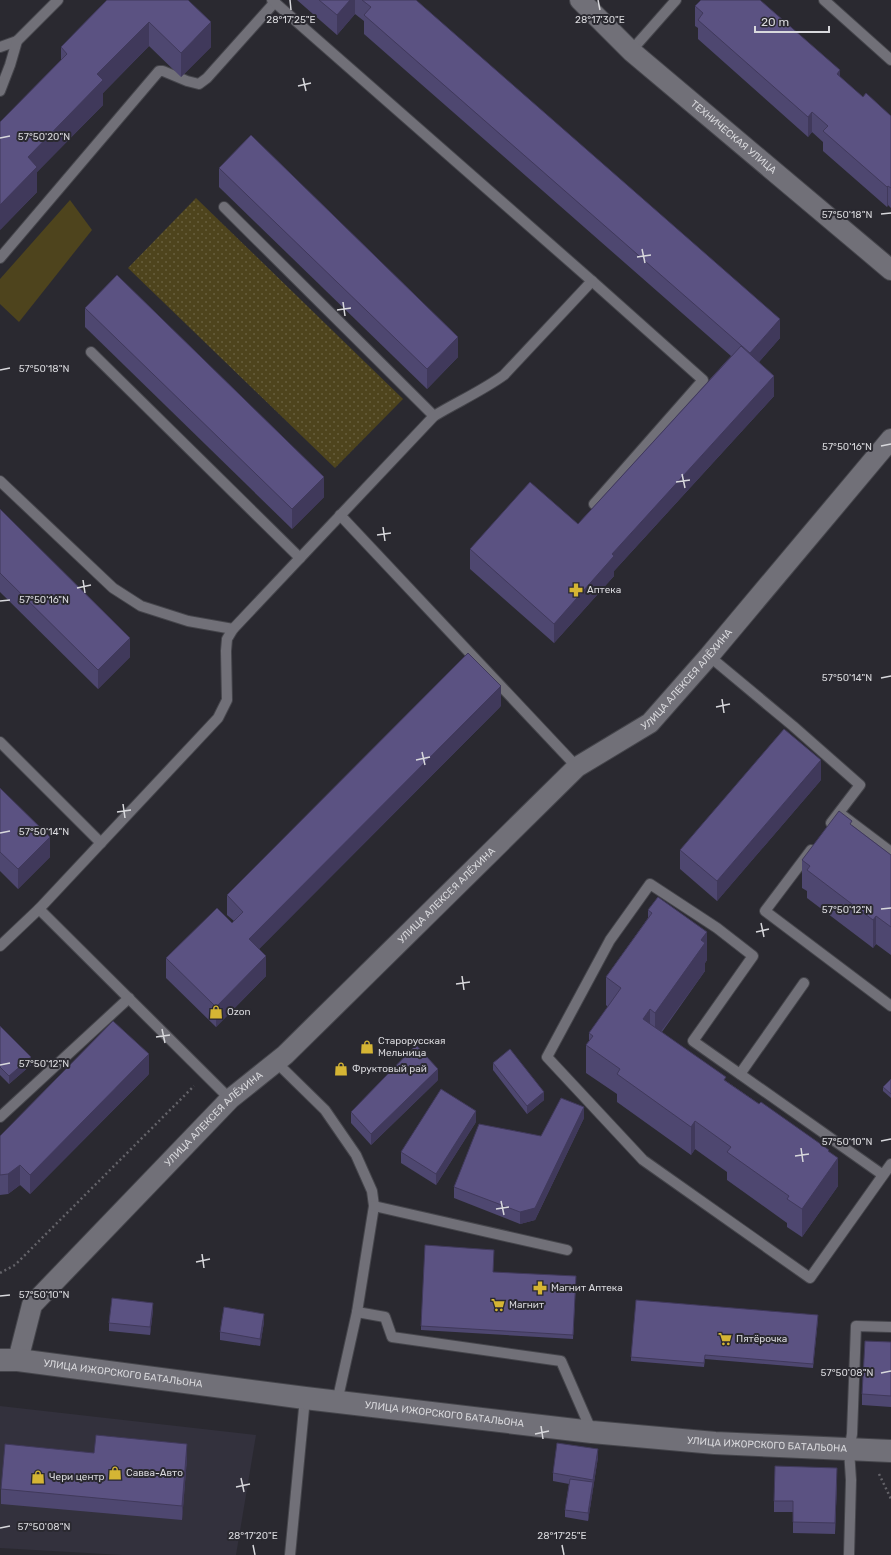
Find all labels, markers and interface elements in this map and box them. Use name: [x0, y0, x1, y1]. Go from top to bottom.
scale bar: [755, 8, 829, 34]
text: 28°17'25"E: [266, 14, 316, 26]
text: 28°17'30"E: [575, 14, 625, 26]
text: 20 m: [761, 15, 789, 29]
street label: ТЕХНИЧЕСКАЯ УЛИЦА: [688, 98, 779, 177]
text: 57°50'20"N: [18, 131, 70, 143]
text: 57°50'18"N: [822, 209, 872, 221]
text: 57°50'18"N: [19, 363, 69, 375]
text: 57°50'16"N: [822, 441, 872, 453]
pharmacy icon: Аптека: [568, 582, 584, 598]
place label: Аптека: [587, 584, 621, 596]
text: 57°50'16"N: [19, 594, 69, 606]
street label: УЛИЦА АЛЕКСЕЯ АЛЁХИНА: [639, 626, 735, 733]
text: 57°50'14"N: [822, 672, 872, 684]
text: 57°50'14"N: [19, 826, 69, 838]
street label: УЛИЦА АЛЕКСЕЯ АЛЁХИНА: [396, 845, 498, 946]
text: 57°50'12"N: [822, 904, 872, 916]
shop icon: Ozon: [208, 1004, 224, 1020]
place label: Ozon: [227, 1006, 251, 1018]
place label: Старорусская Мельница: [378, 1035, 445, 1059]
shop icon: Старорусская Мельница: [359, 1039, 375, 1055]
text: 57°50'12"N: [19, 1058, 69, 1070]
shop icon: Фруктовый рай: [333, 1061, 349, 1077]
place label: Фруктовый рай: [352, 1063, 427, 1075]
street label: УЛИЦА АЛЕКСЕЯ АЛЁХИНА: [162, 1069, 265, 1169]
text: 57°50'10"N: [822, 1136, 872, 1148]
pharmacy icon: Магнит Аптека: [532, 1280, 548, 1296]
place label: Магнит Аптека: [551, 1282, 623, 1294]
text: 57°50'10"N: [19, 1289, 69, 1301]
supermarket icon: Магнит: [490, 1297, 506, 1313]
place label: Магнит: [509, 1299, 544, 1311]
supermarket icon: Пятёрочка: [717, 1331, 733, 1347]
place label: Пятёрочка: [736, 1333, 787, 1345]
street label: УЛИЦА ИЖОРСКОГО БАТАЛЬОНА: [43, 1357, 204, 1390]
text: 57°50'08"N: [821, 1367, 873, 1379]
street label: УЛИЦА ИЖОРСКОГО БАТАЛЬОНА: [364, 1399, 525, 1430]
street label: УЛИЦА ИЖОРСКОГО БАТАЛЬОНА: [686, 1435, 848, 1455]
shop icon: Савва-Авто: [107, 1465, 123, 1481]
place label: Савва-Авто: [126, 1467, 183, 1479]
shop icon: Чери центр: [30, 1469, 46, 1485]
place label: Чери центр: [49, 1471, 105, 1483]
text: 57°50'08"N: [18, 1521, 70, 1533]
text: 28°17'20"E: [228, 1530, 278, 1542]
text: 28°17'25"E: [537, 1530, 587, 1542]

